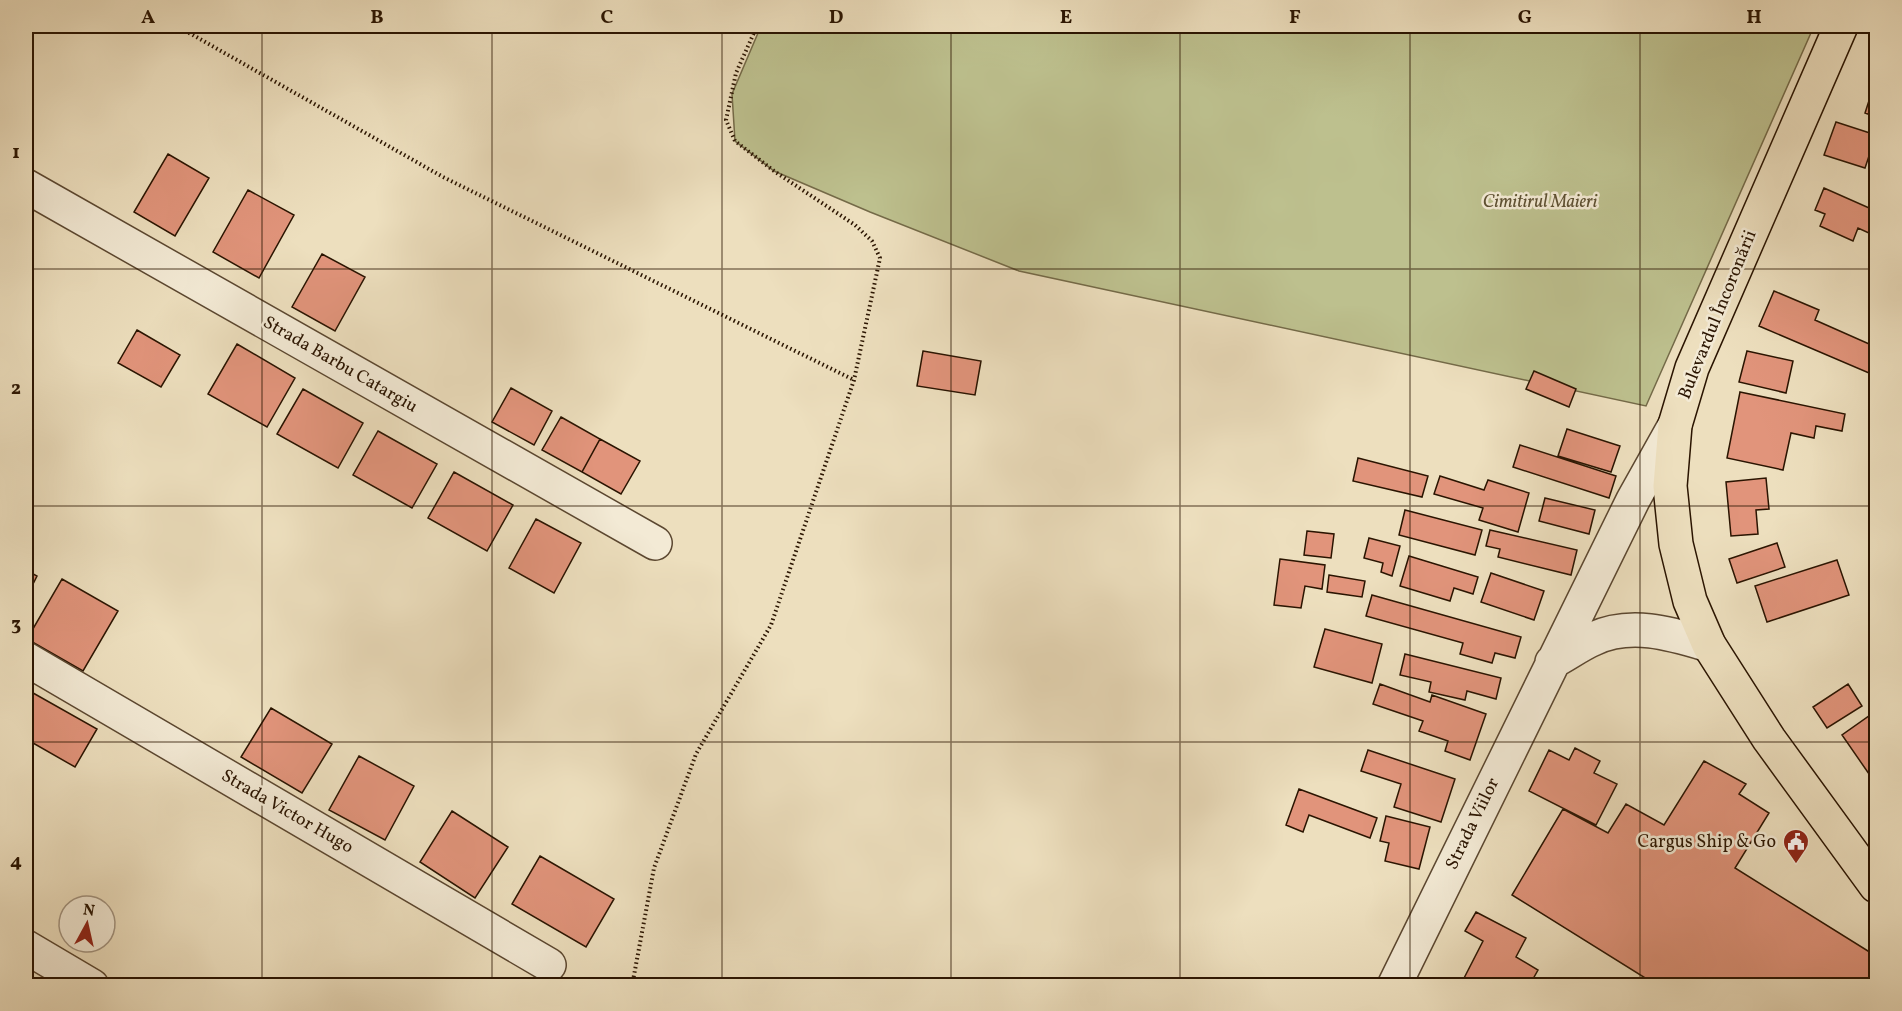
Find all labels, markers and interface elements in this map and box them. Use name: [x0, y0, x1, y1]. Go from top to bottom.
text: A: [141, 4, 155, 32]
text: B: [370, 4, 384, 32]
text: C: [601, 4, 614, 32]
text: D: [829, 4, 843, 32]
text: E: [1060, 4, 1072, 32]
text: F: [1289, 4, 1301, 32]
text: G: [1518, 4, 1532, 32]
text: H: [1746, 4, 1762, 32]
text: 1: [12, 139, 20, 167]
park label: Cimitirul Maieri: [1483, 190, 1598, 215]
street label: Bulevardul Încoronării: [1673, 227, 1763, 403]
street label: Strada Barbu Catargiu: [258, 310, 422, 420]
text: 2: [11, 375, 21, 403]
text: 3: [11, 611, 21, 639]
street label: Strada Victor Hugo: [216, 764, 358, 860]
street label: Strada Viilor: [1440, 773, 1506, 874]
public building icon: Cargus Ship & Go: [1781, 827, 1811, 865]
place label: Cargus Ship & Go: [1637, 830, 1776, 855]
text: 4: [10, 848, 22, 876]
north arrow: [57, 894, 117, 954]
text: N: [82, 899, 96, 923]

